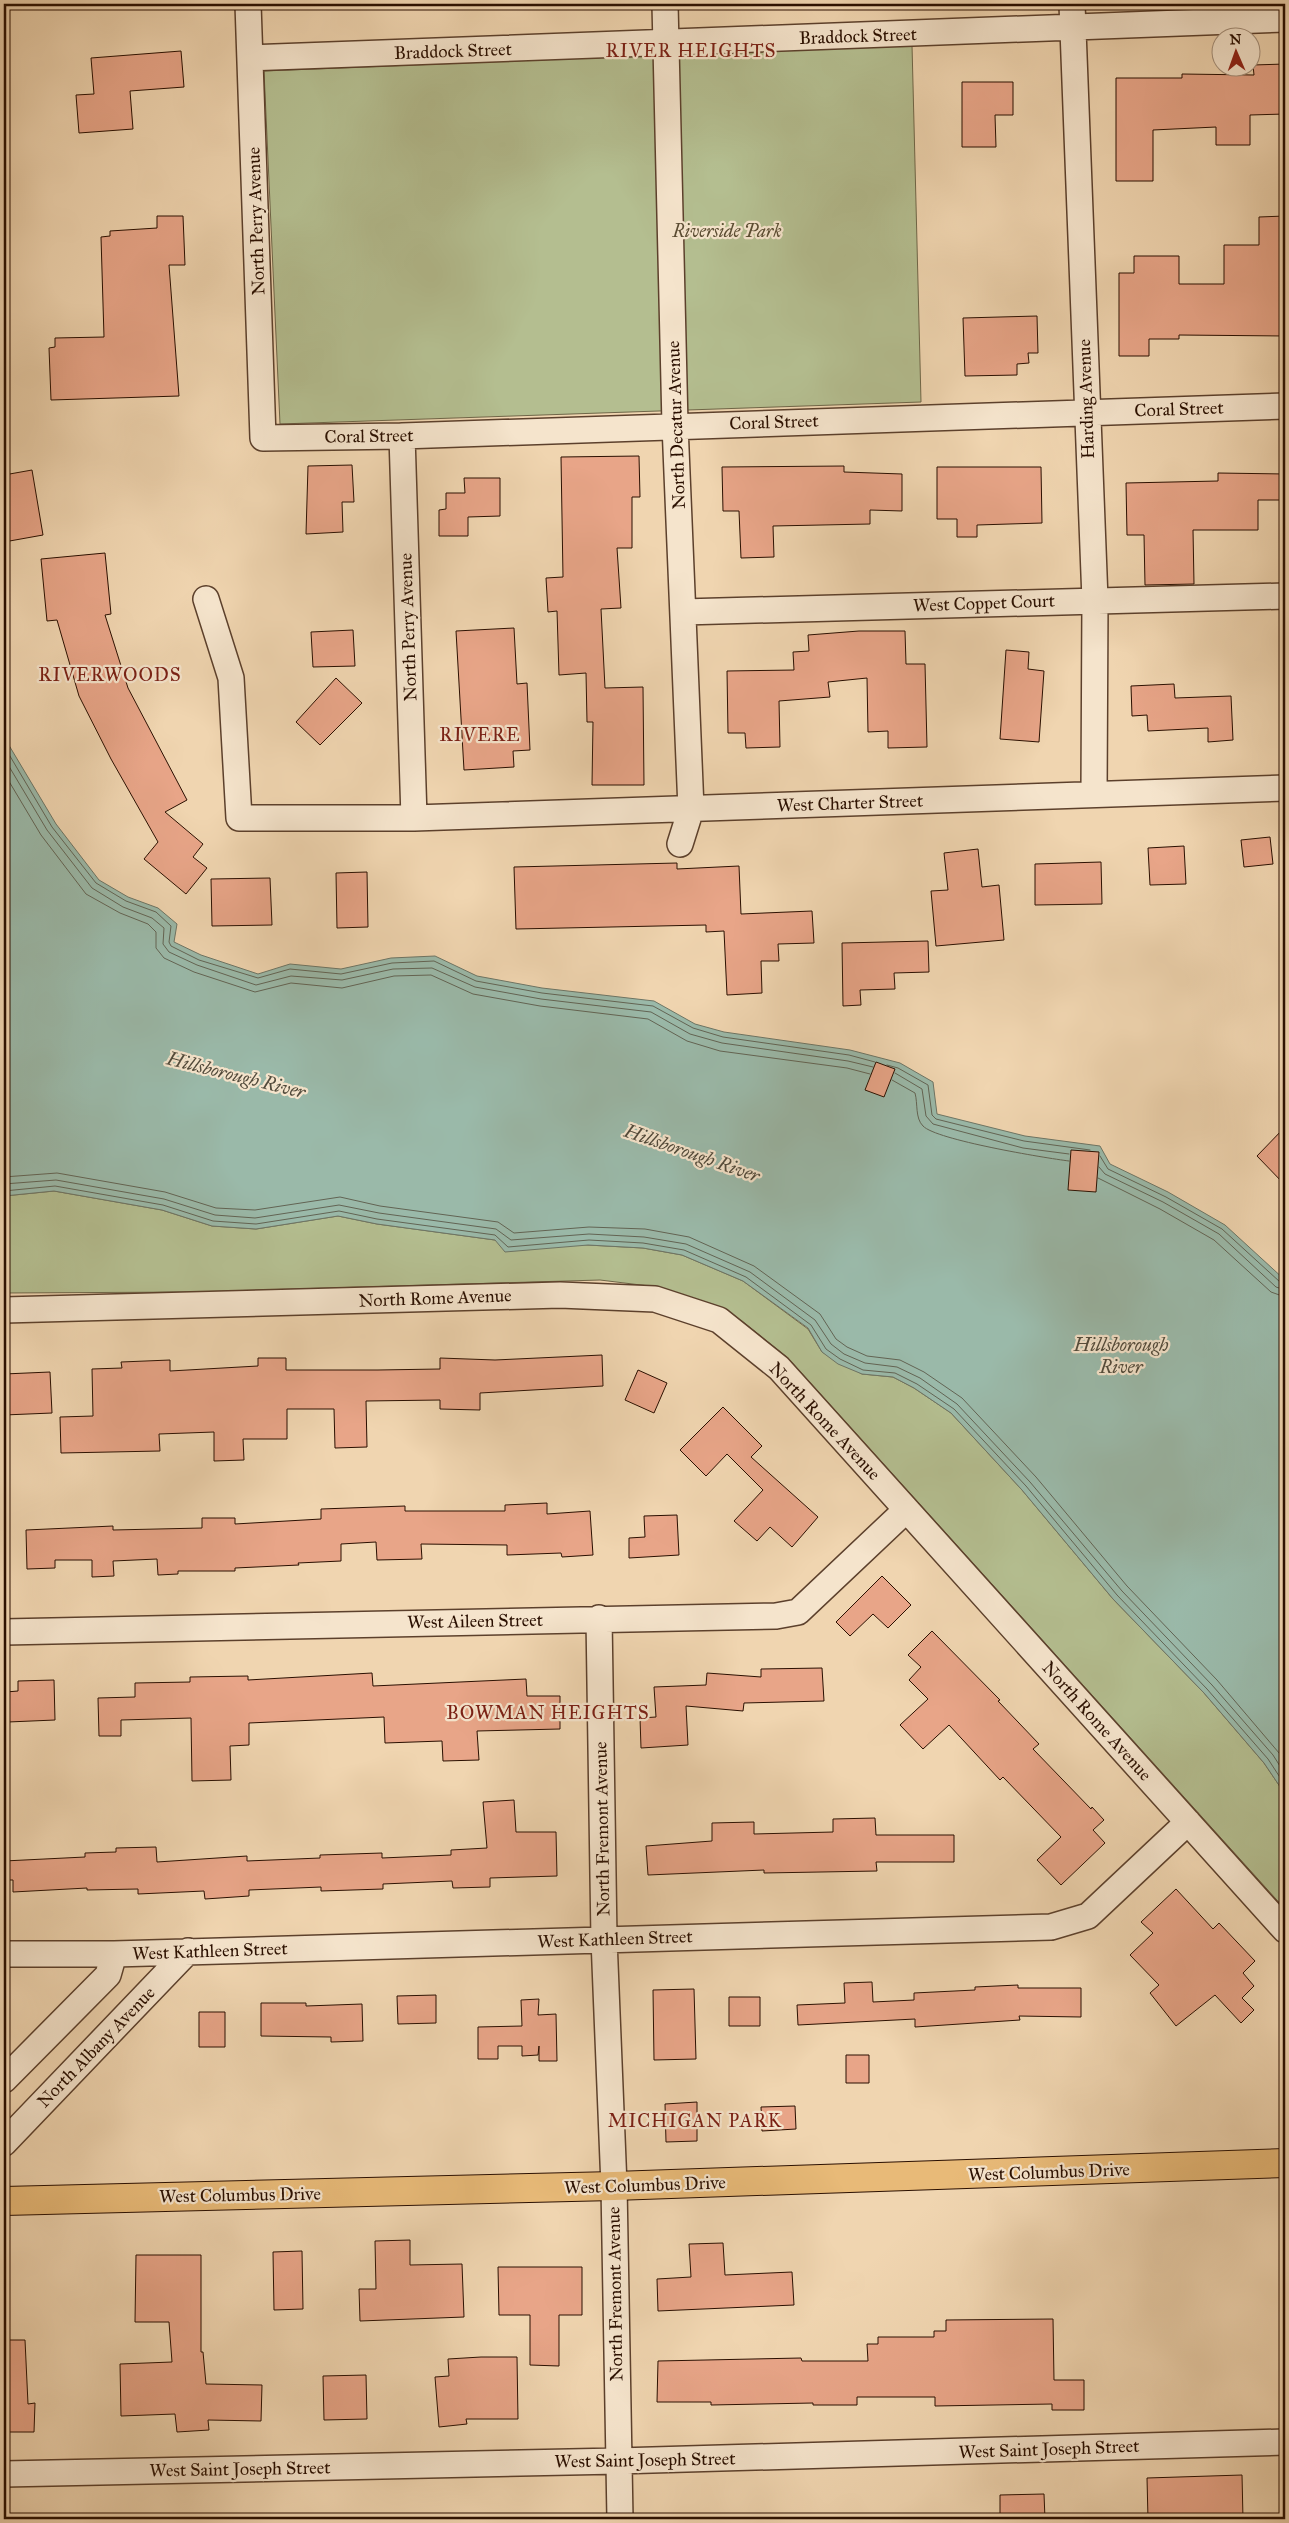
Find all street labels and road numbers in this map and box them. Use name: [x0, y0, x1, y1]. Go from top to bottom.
street label: Braddock Street: [799, 23, 918, 49]
street label: Braddock Street: [394, 38, 513, 64]
street label: North Perry Avenue: [242, 146, 270, 296]
street label: Harding Avenue: [1073, 339, 1100, 459]
street label: North Decatur Avenue: [662, 340, 690, 510]
street label: Coral Street: [1134, 396, 1225, 422]
street label: Coral Street: [729, 409, 820, 435]
street label: Coral Street: [324, 424, 414, 448]
street label: North Perry Avenue: [394, 552, 422, 702]
street label: West Coppet Court: [913, 590, 1056, 616]
street label: West Charter Street: [776, 789, 924, 817]
street label: North Rome Avenue: [358, 1284, 512, 1312]
street label: North Rome Avenue: [765, 1357, 885, 1485]
street label: West Aileen Street: [407, 1609, 544, 1633]
street label: North Rome Avenue: [1038, 1657, 1156, 1785]
street label: North Fremont Avenue: [589, 1741, 615, 1917]
street label: West Kathleen Street: [537, 1925, 694, 1953]
street label: West Kathleen Street: [132, 1937, 289, 1965]
street label: North Albany Avenue: [32, 1982, 160, 2112]
street label: West Columbus Drive: [968, 2158, 1130, 2186]
street label: West Columbus Drive: [564, 2171, 726, 2199]
street label: West Columbus Drive: [159, 2183, 321, 2207]
street label: North Fremont Avenue: [602, 2206, 628, 2382]
street label: West Saint Joseph Street: [958, 2435, 1141, 2464]
street label: West Saint Joseph Street: [554, 2447, 736, 2474]
street label: West Saint Joseph Street: [149, 2456, 331, 2483]

